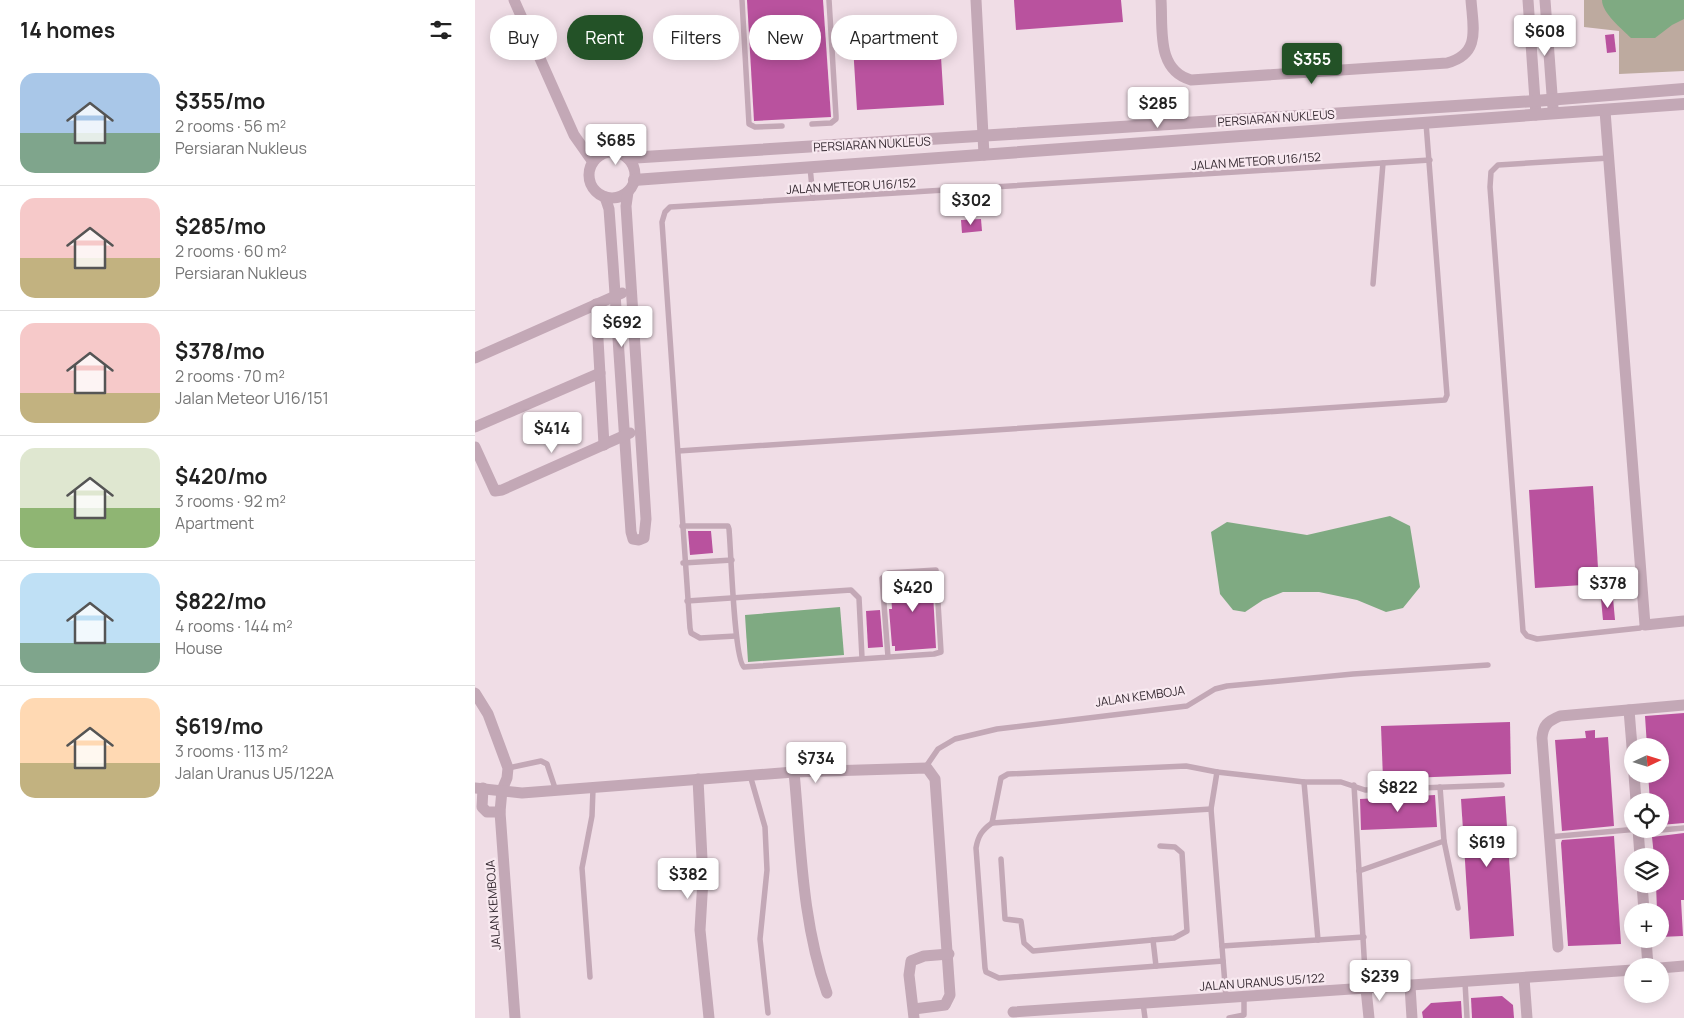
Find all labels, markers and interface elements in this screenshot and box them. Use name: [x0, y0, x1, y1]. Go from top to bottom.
chip: Buy: [490, 15, 557, 60]
chip: Rent: [567, 15, 643, 60]
chip: Filters: [653, 15, 739, 60]
chip: New: [749, 15, 821, 60]
chip: Apartment: [831, 15, 957, 60]
pin: $608: [1515, 15, 1575, 57]
text: 14 homes: [20, 16, 115, 44]
icon: filters: [427, 16, 455, 44]
text: $608: [1525, 20, 1565, 42]
pin: $355: [1282, 42, 1342, 85]
text: $355: [1293, 48, 1331, 70]
pin: $285: [1128, 86, 1188, 129]
text: $355/mo: [175, 87, 265, 115]
text: $285: [1139, 92, 1177, 114]
icon: home: [60, 93, 120, 153]
street label: PERSIARAN NUKLEUS: [1217, 105, 1335, 131]
text: 2 rooms · 56 m²: [175, 115, 286, 137]
pin: $685: [586, 124, 646, 166]
text: $685: [596, 129, 636, 151]
street label: PERSIARAN NUKLEUS: [813, 132, 931, 156]
text: Persiaran Nukleus: [175, 137, 307, 159]
street label: JALAN METEOR U16/152: [1191, 148, 1321, 174]
street label: JALAN METEOR U16/152: [786, 174, 916, 198]
pin: $302: [941, 184, 1001, 226]
text: $302: [951, 189, 991, 211]
text: $285/mo: [175, 212, 266, 240]
icon: home: [60, 218, 120, 278]
text: 2 rooms · 60 m²: [175, 240, 287, 262]
text: Persiaran Nukleus: [175, 262, 307, 284]
pin: $692: [592, 306, 652, 348]
text: $692: [602, 311, 642, 333]
text: $378/mo: [175, 337, 265, 365]
icon: home: [60, 343, 120, 403]
text: 2 rooms · 70 m²: [175, 365, 285, 387]
text: Jalan Meteor U16/151: [175, 387, 329, 409]
pin: $414: [522, 412, 582, 454]
text: $414: [534, 417, 570, 439]
text: $420/mo: [175, 462, 267, 490]
icon: home: [60, 468, 120, 528]
text: 3 rooms · 92 m²: [175, 490, 286, 512]
text: Apartment: [175, 512, 254, 534]
pin: $378: [1578, 566, 1638, 609]
pin: $420: [883, 570, 943, 613]
text: $378: [1589, 572, 1627, 594]
text: $420: [893, 576, 933, 598]
text: $822/mo: [175, 587, 266, 615]
icon: home: [60, 593, 120, 653]
text: 4 rooms · 144 m²: [175, 615, 293, 637]
text: House: [175, 637, 223, 659]
street label: JALAN KEMBOJA: [1094, 681, 1186, 711]
text: $619/mo: [175, 712, 263, 740]
icon: home: [60, 718, 120, 778]
north arrow: [1624, 738, 1669, 782]
map controls: [1624, 738, 1669, 1003]
text: 3 rooms · 113 m²: [175, 740, 288, 762]
pin: $734: [786, 742, 846, 784]
text: $734: [797, 747, 835, 769]
text: Jalan Uranus U5/122A: [175, 762, 334, 784]
pin: $822: [1368, 770, 1428, 813]
text: $822: [1379, 776, 1417, 798]
button: locate: [1624, 793, 1669, 838]
pin: $619: [1457, 826, 1517, 868]
text: $619: [1469, 831, 1505, 853]
button: layers: [1624, 848, 1669, 893]
pin: $382: [658, 858, 718, 900]
street label: JALAN KEMBOJA: [481, 859, 505, 951]
text: $382: [669, 863, 707, 885]
button: +: [1624, 903, 1669, 948]
button: −: [1624, 958, 1669, 1003]
pin: $239: [1350, 960, 1410, 1002]
text: $239: [1361, 965, 1399, 987]
street label: JALAN URANUS U5/122: [1199, 969, 1325, 995]

